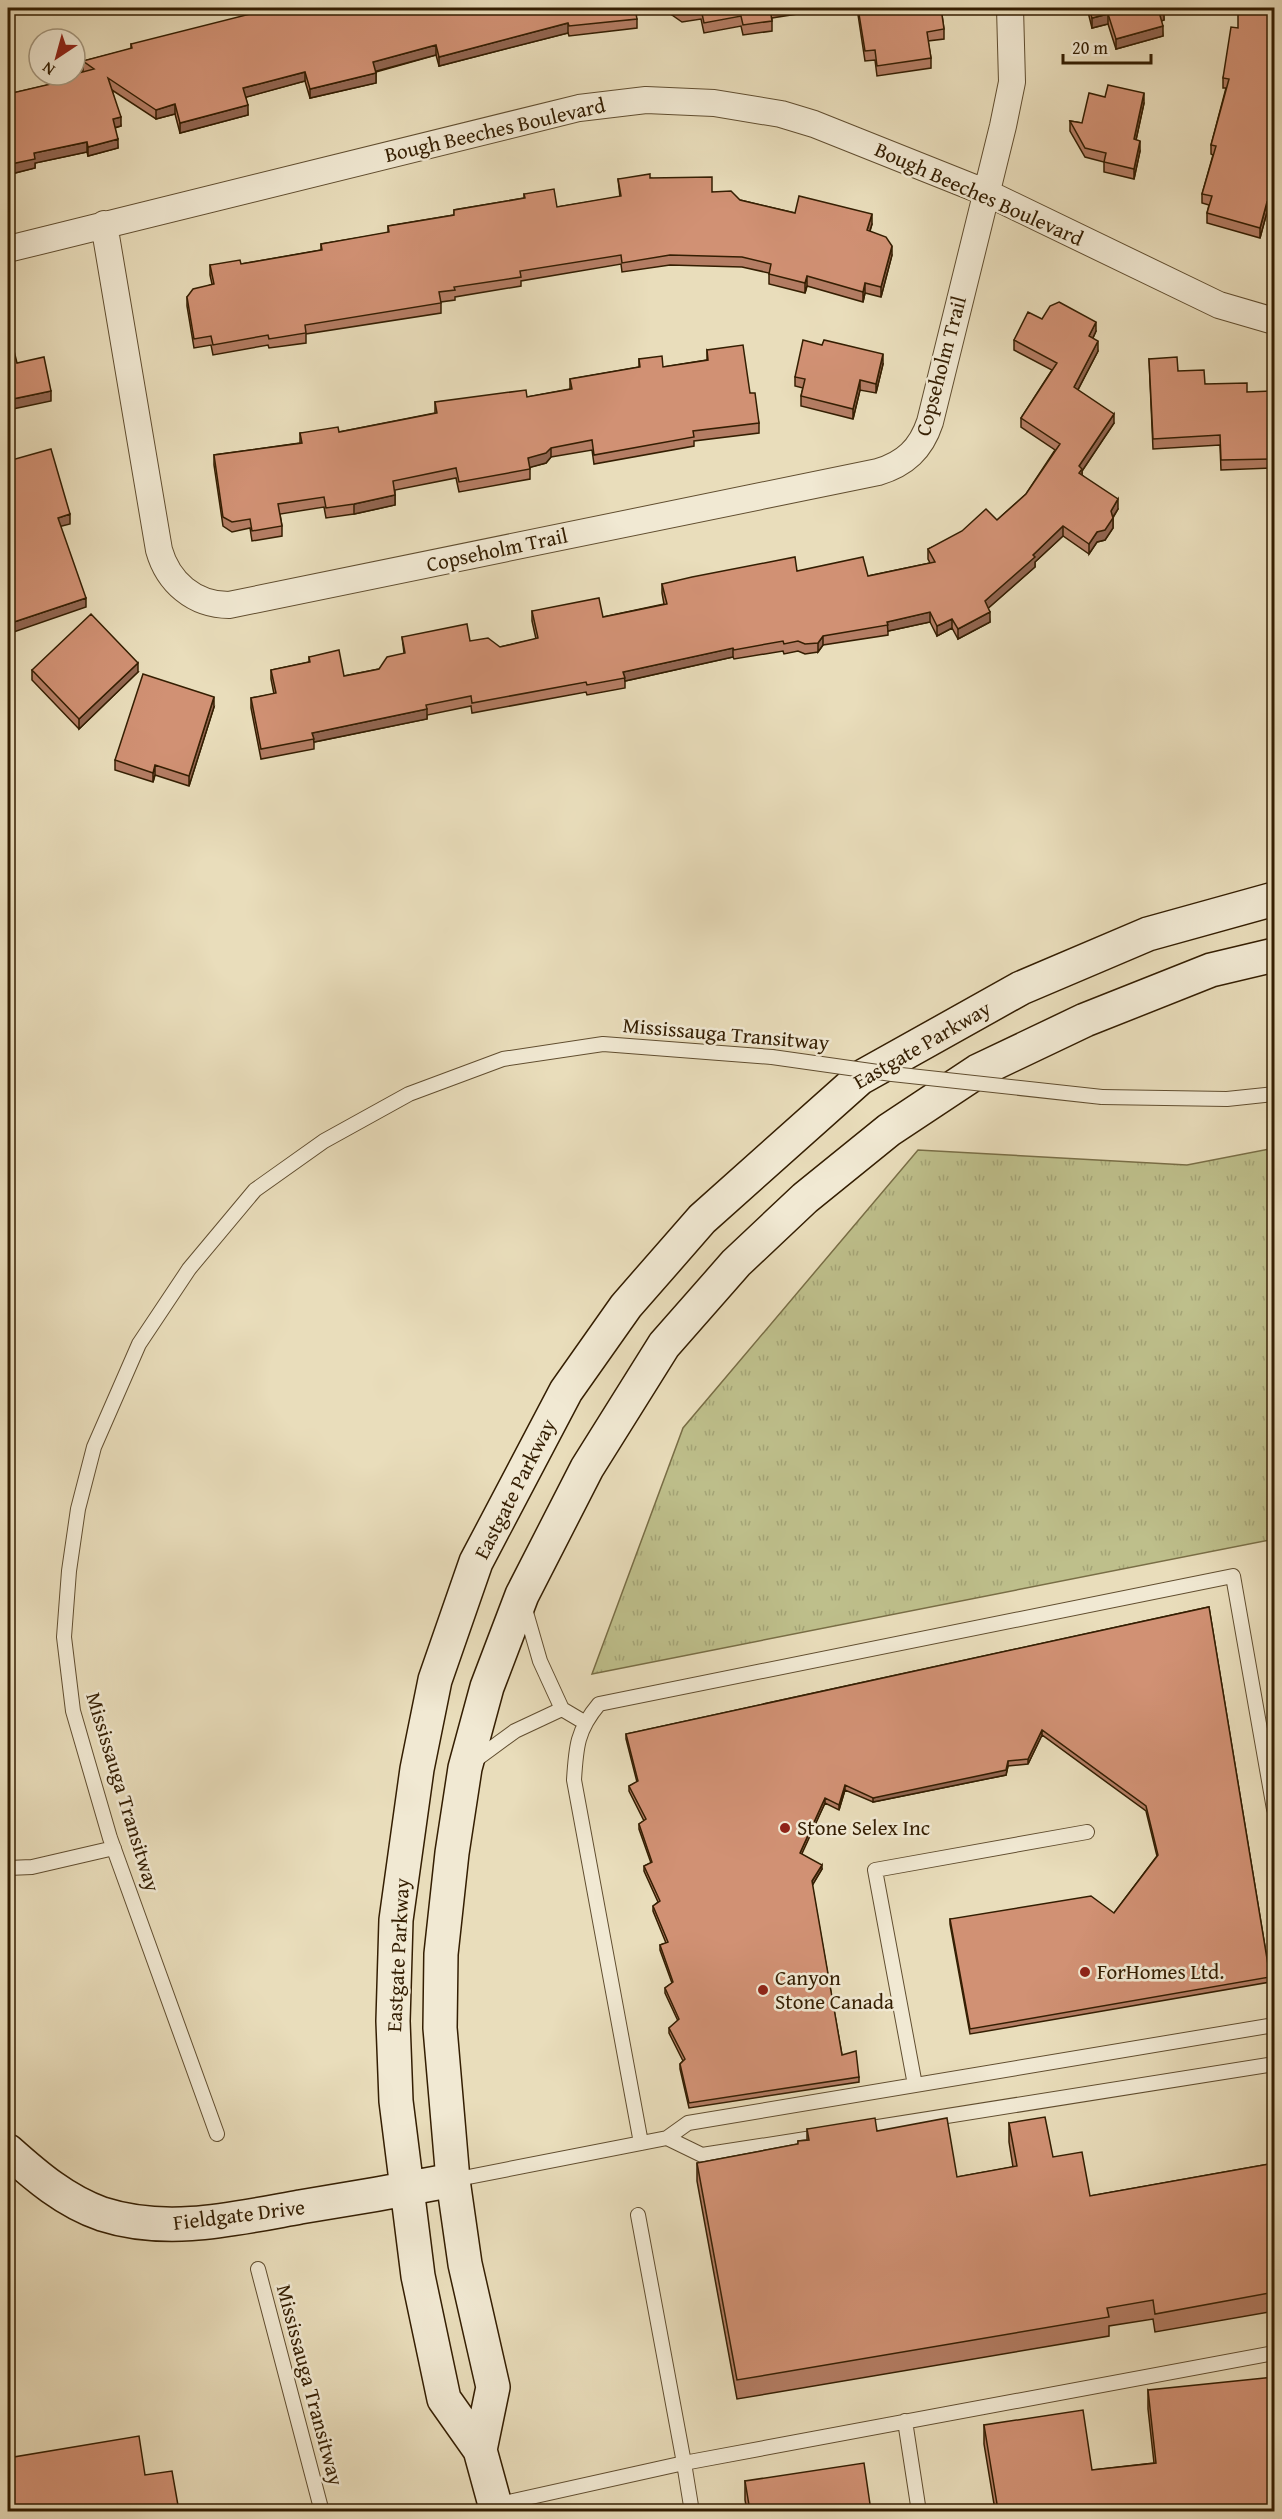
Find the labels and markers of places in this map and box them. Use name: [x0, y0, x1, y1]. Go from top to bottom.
place label: Stone Selex Inc: [797, 1812, 930, 1843]
marker: Stone Selex Inc: [778, 1821, 792, 1835]
place label: ForHomes Ltd.: [1097, 1956, 1224, 1987]
place label: Canyon Stone Canada: [775, 1962, 894, 2017]
marker: ForHomes Ltd.: [1078, 1965, 1092, 1979]
marker: Canyon Stone Canada: [756, 1983, 770, 1997]

